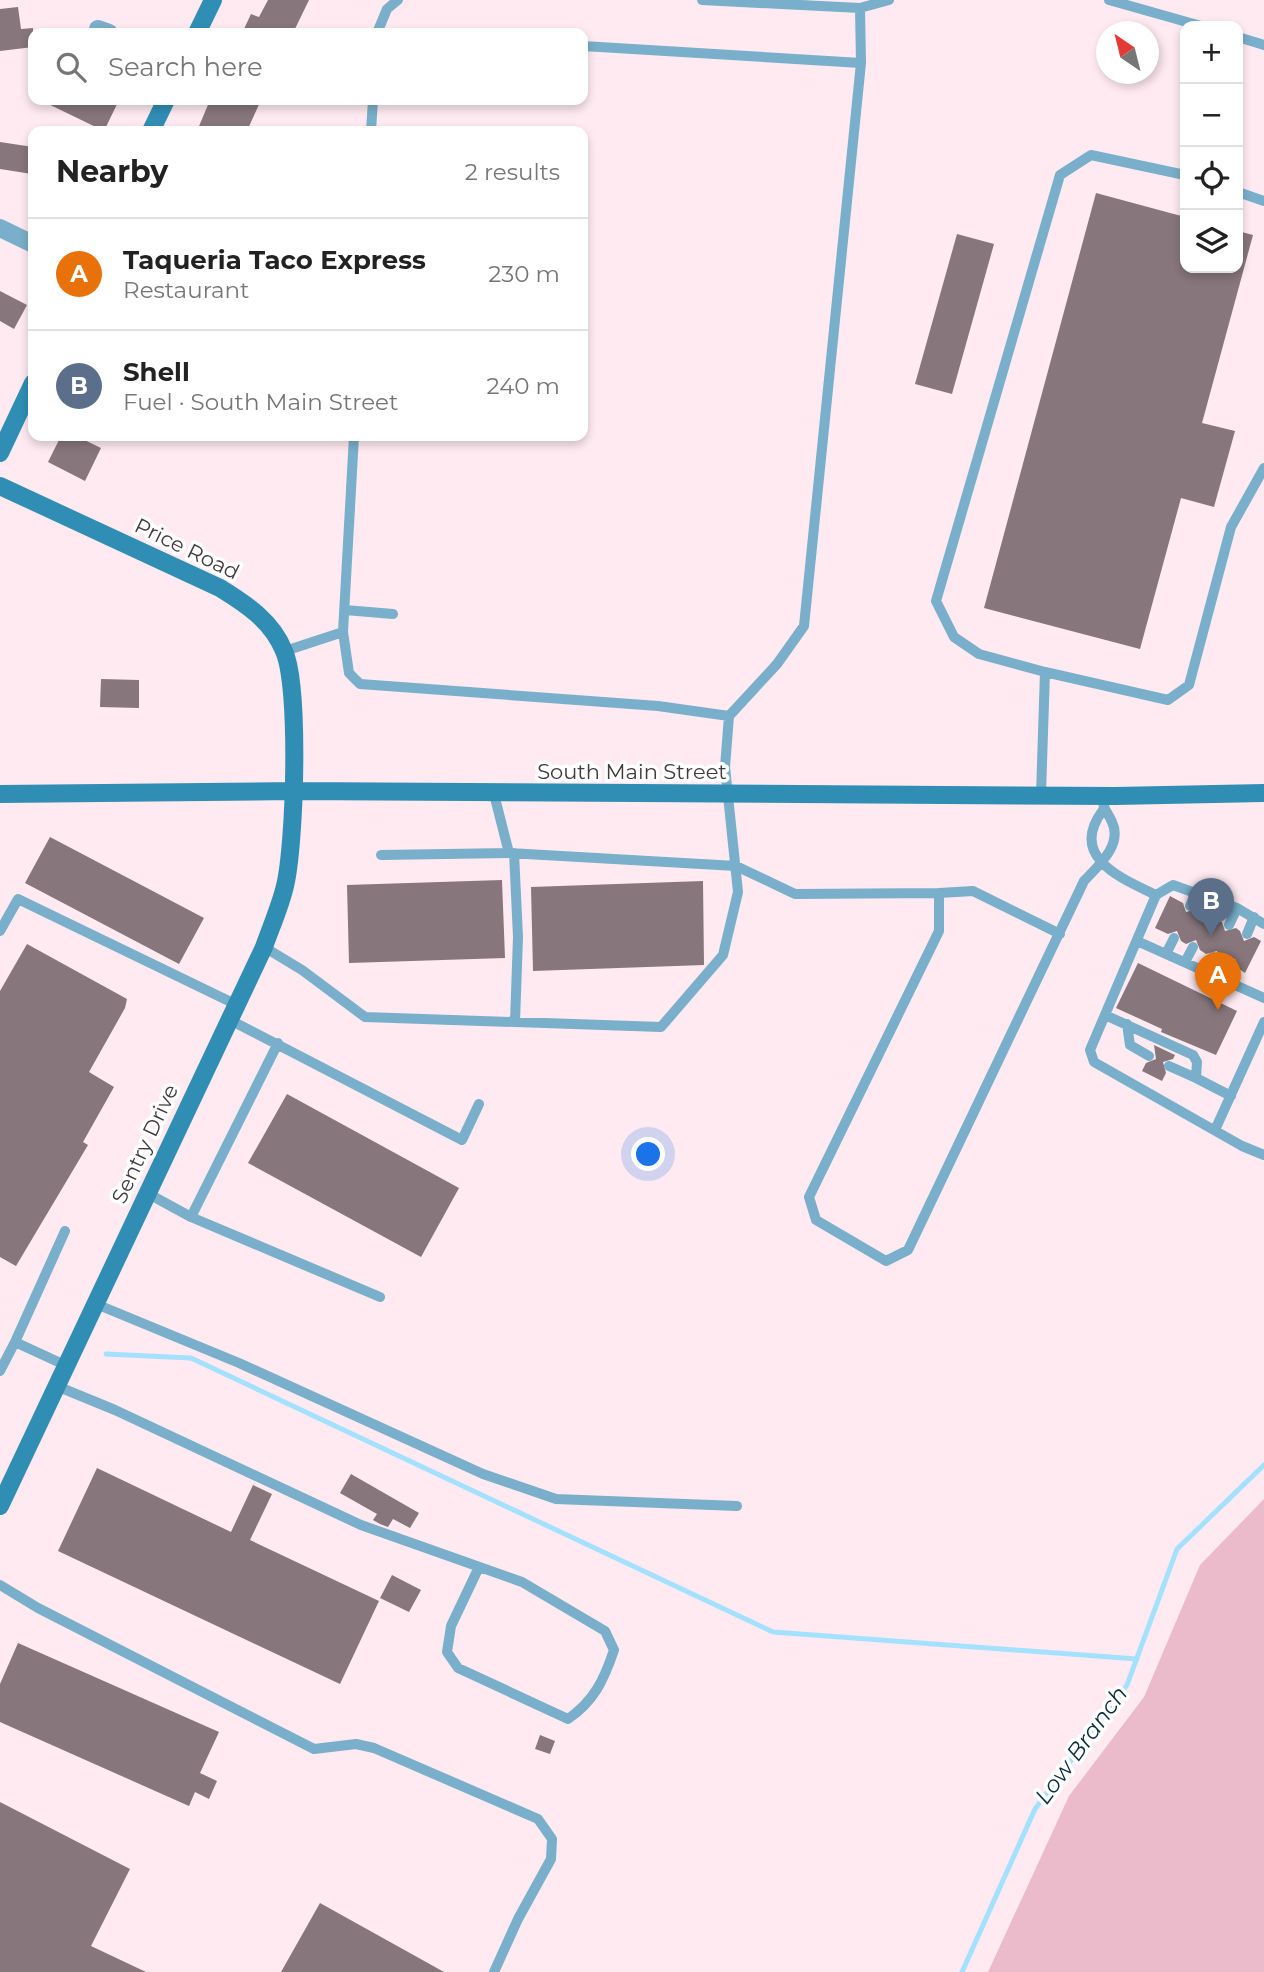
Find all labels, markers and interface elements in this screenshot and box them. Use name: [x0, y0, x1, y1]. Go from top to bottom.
north arrow: [1096, 21, 1159, 84]
map controls: [1180, 21, 1243, 273]
button: +: [1180, 21, 1243, 84]
search box: [28, 28, 588, 105]
icon: search: [52, 48, 90, 86]
text: Search here: [108, 51, 263, 83]
button: −: [1180, 84, 1243, 147]
button: locate: [1180, 147, 1243, 210]
text: Nearby: [56, 153, 168, 190]
text: 2 results: [465, 158, 560, 186]
button: layers: [1180, 210, 1243, 273]
text: Taqueria Taco Express: [123, 244, 426, 276]
text: A: [70, 260, 88, 288]
text: 230 m: [488, 260, 560, 288]
text: Restaurant: [123, 276, 249, 304]
text: Shell: [123, 356, 190, 388]
text: B: [70, 372, 88, 400]
text: 240 m: [487, 372, 560, 400]
text: Fuel · South Main Street: [123, 388, 398, 416]
street label: Price Road: [131, 512, 244, 585]
street label: South Main Street: [537, 759, 727, 784]
pin: B: [1188, 878, 1234, 936]
pin: A: [1195, 952, 1241, 1010]
street label: Sentry Drive: [106, 1080, 183, 1207]
your location: [631, 1137, 665, 1171]
water label: Low Branch: [1029, 1680, 1133, 1810]

